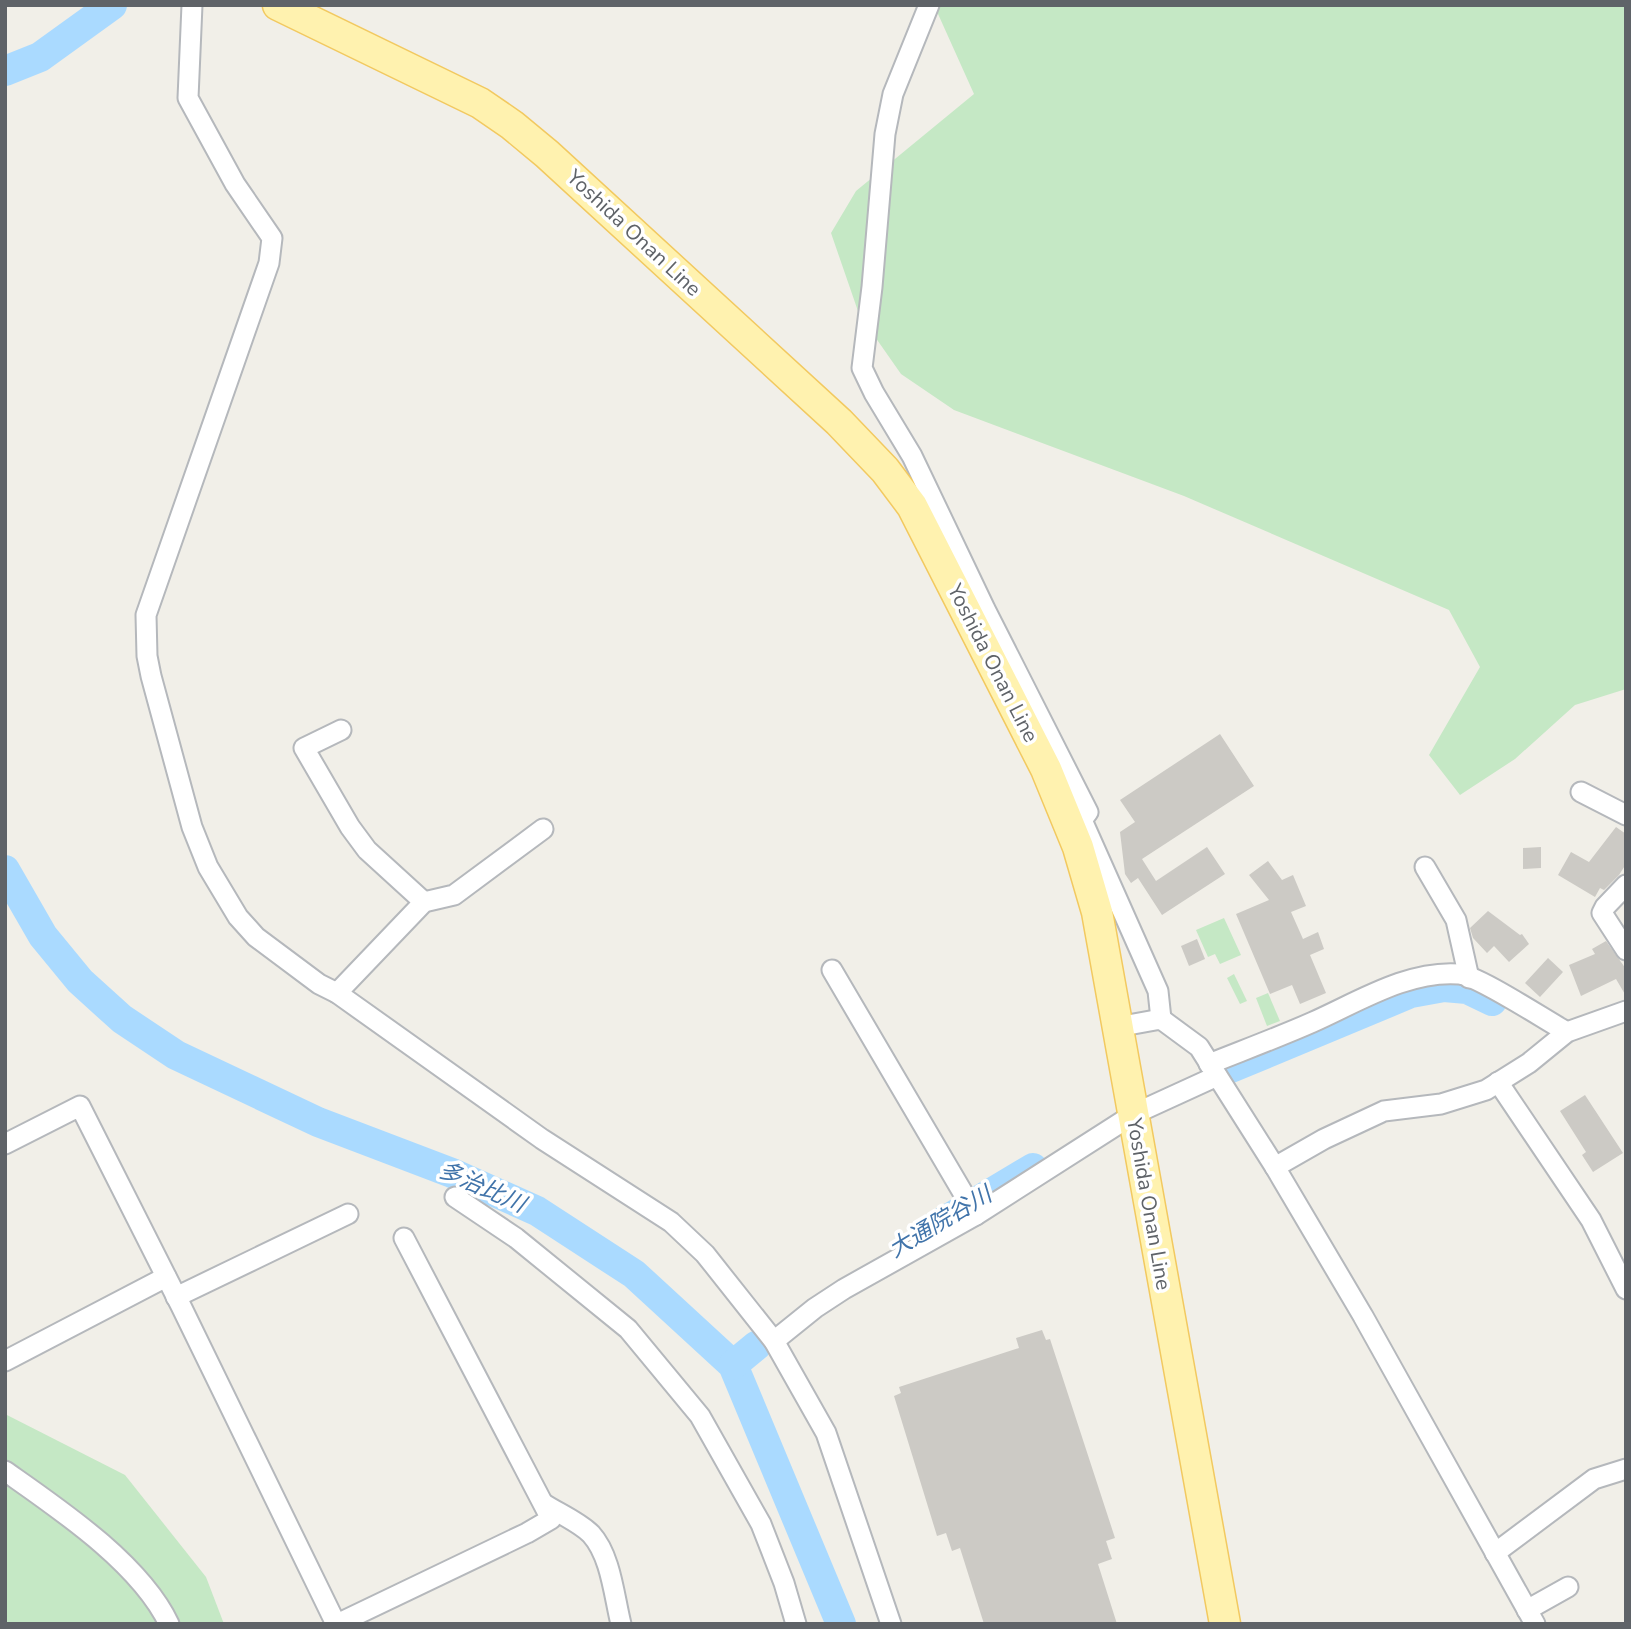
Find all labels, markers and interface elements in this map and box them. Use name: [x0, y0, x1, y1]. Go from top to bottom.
street label: Yoshida Onan Line: [560, 163, 707, 303]
street label: Yoshida Onan Line: [941, 578, 1045, 747]
street label: Yoshida Onan Line: [1120, 1115, 1178, 1292]
water label: 多治比川: [434, 1154, 533, 1221]
water label: 大通院谷川: [883, 1178, 1000, 1265]

